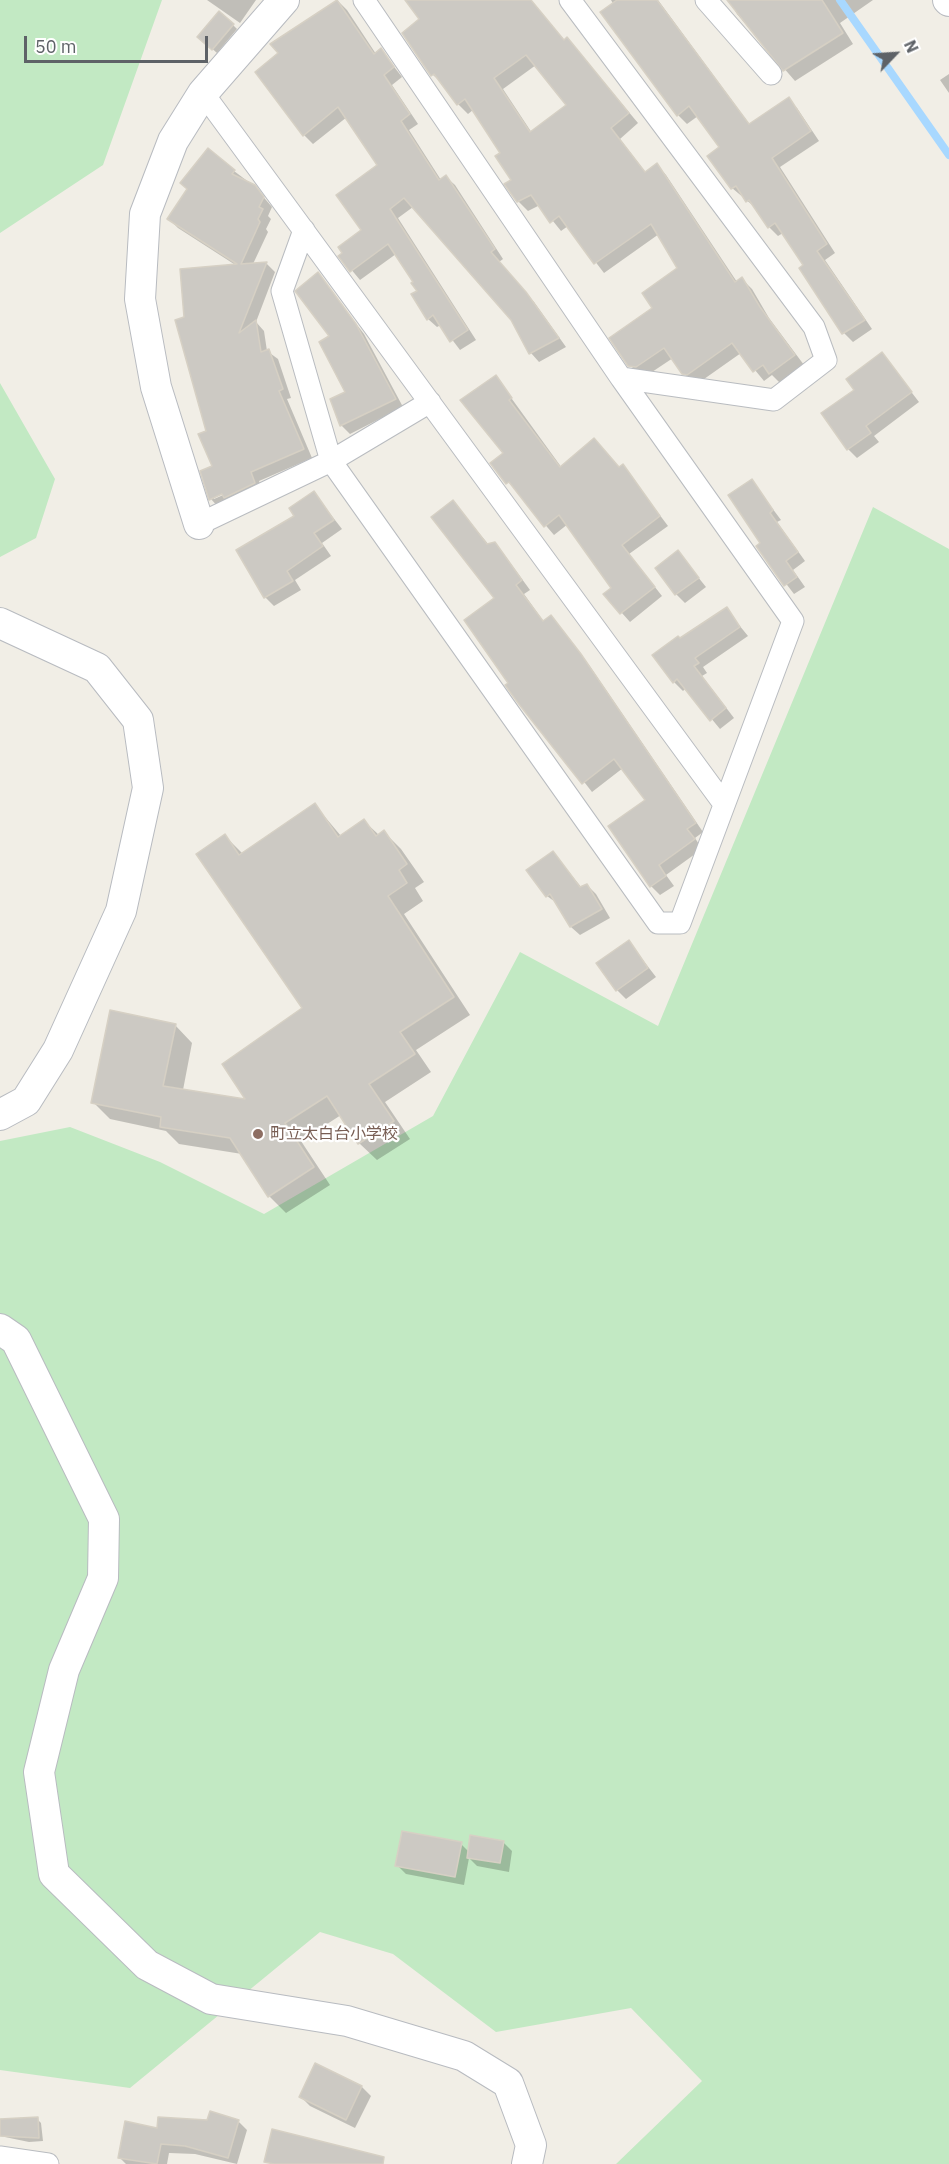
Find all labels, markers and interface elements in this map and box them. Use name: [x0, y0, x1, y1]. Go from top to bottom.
scale bar: [27, 24, 212, 62]
north arrow: [865, 24, 925, 84]
text: 50 m: [35, 35, 77, 58]
text: N: [900, 37, 923, 56]
place label: 町立太白台小学校: [270, 1124, 398, 1144]
marker: 町立太白台小学校: [251, 1127, 265, 1141]

